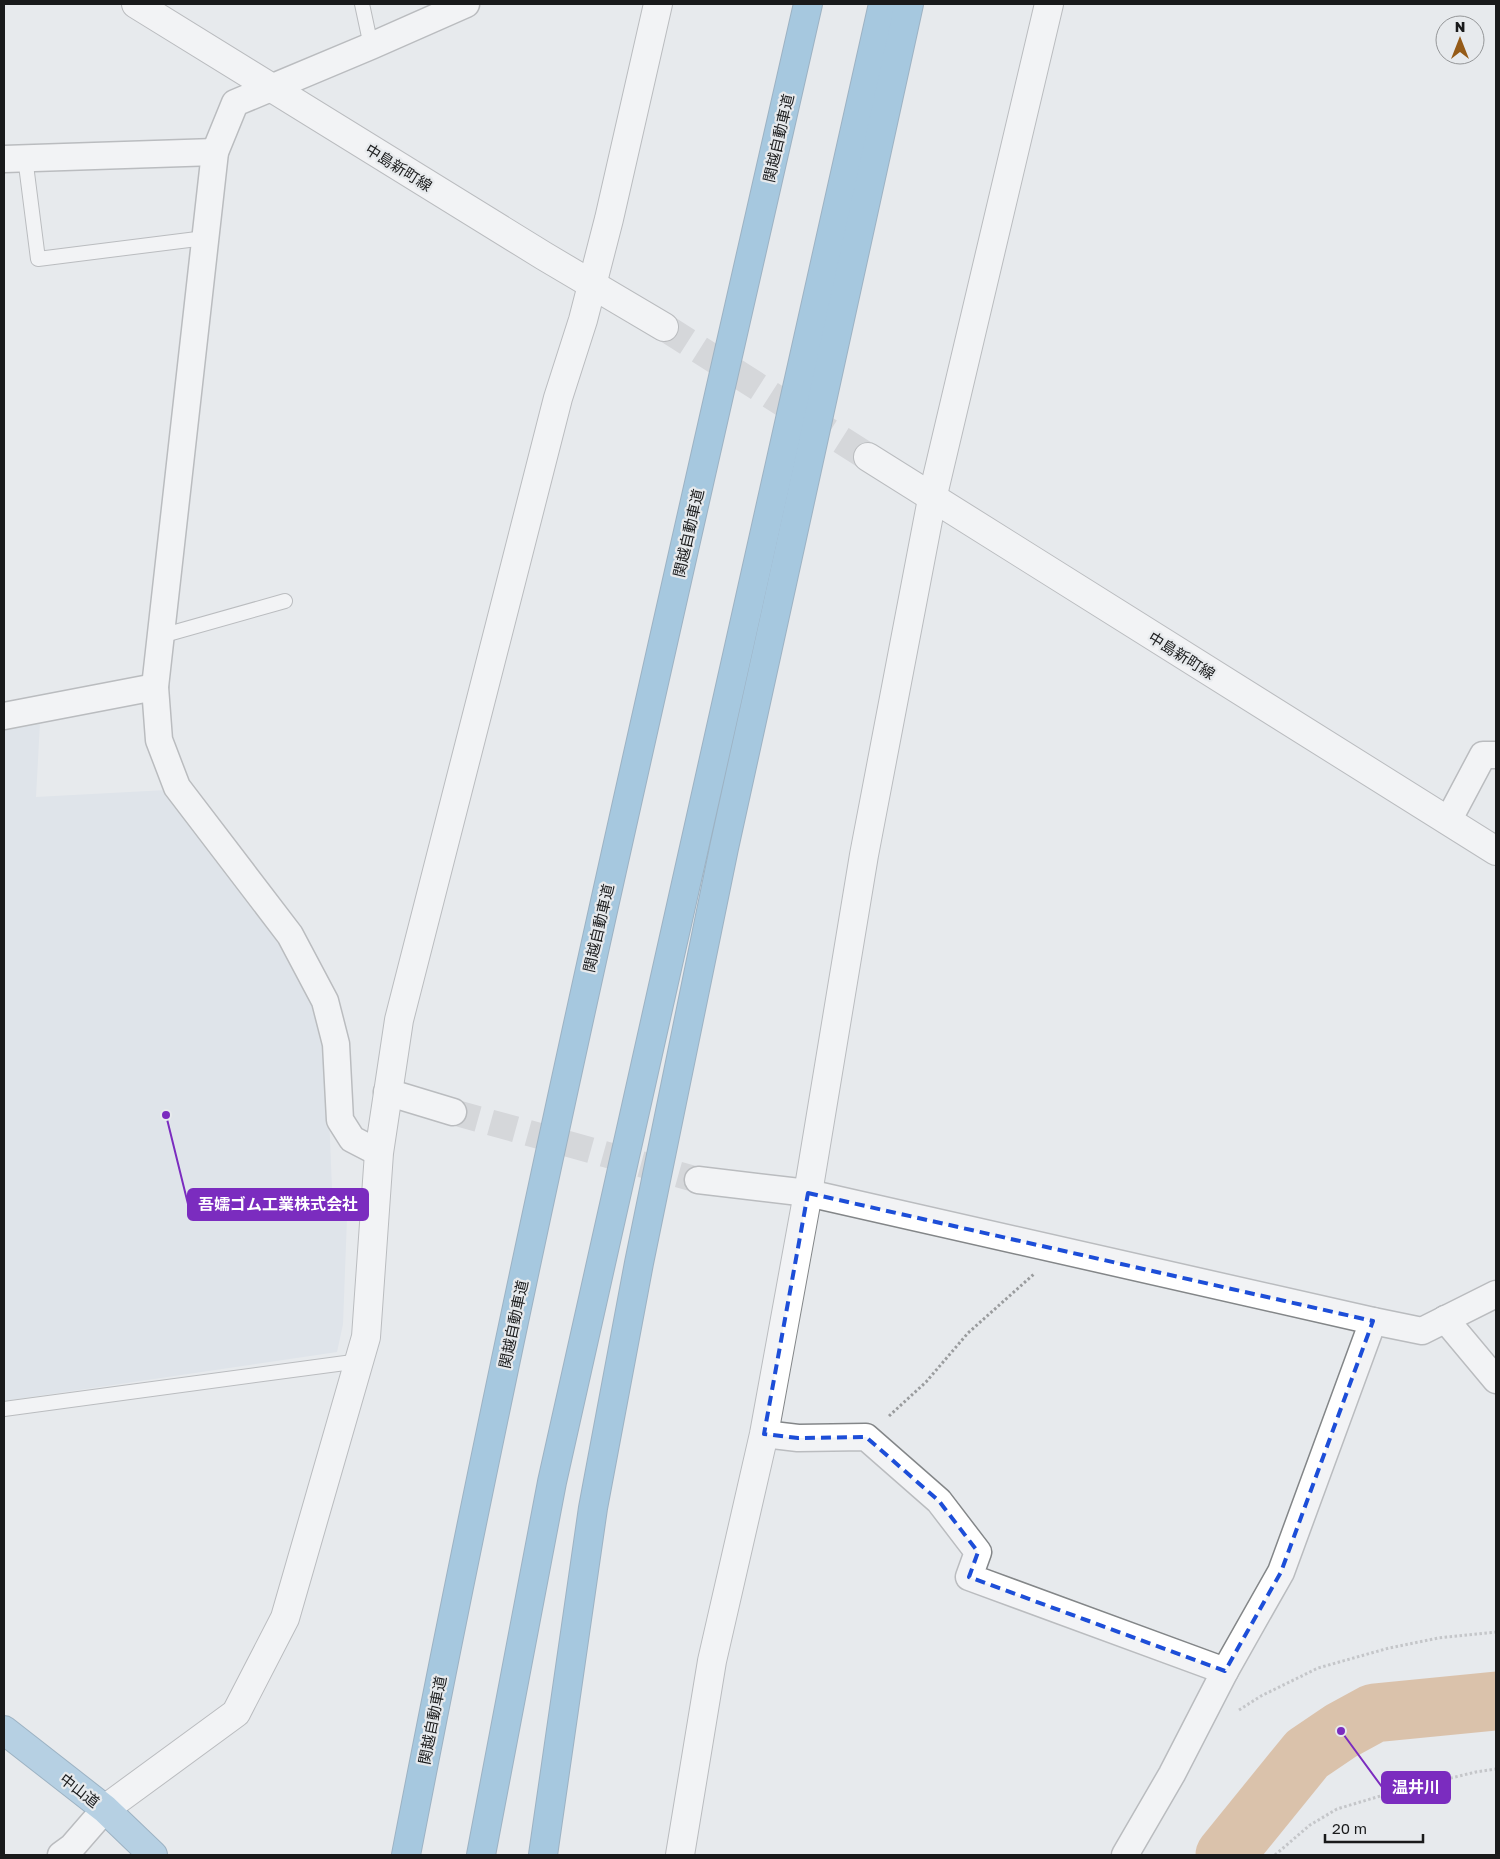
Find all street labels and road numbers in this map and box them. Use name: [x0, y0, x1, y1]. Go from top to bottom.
street label: 関越自動車道: [759, 92, 797, 184]
street label: 中島新町線: [362, 139, 436, 195]
street label: 関越自動車道: [669, 487, 707, 579]
street label: 中島新町線: [1145, 627, 1219, 683]
street label: 関越自動車道: [579, 882, 617, 974]
street label: 関越自動車道: [495, 1278, 531, 1370]
street label: 関越自動車道: [415, 1674, 449, 1766]
street label: 中山道: [57, 1769, 103, 1811]

